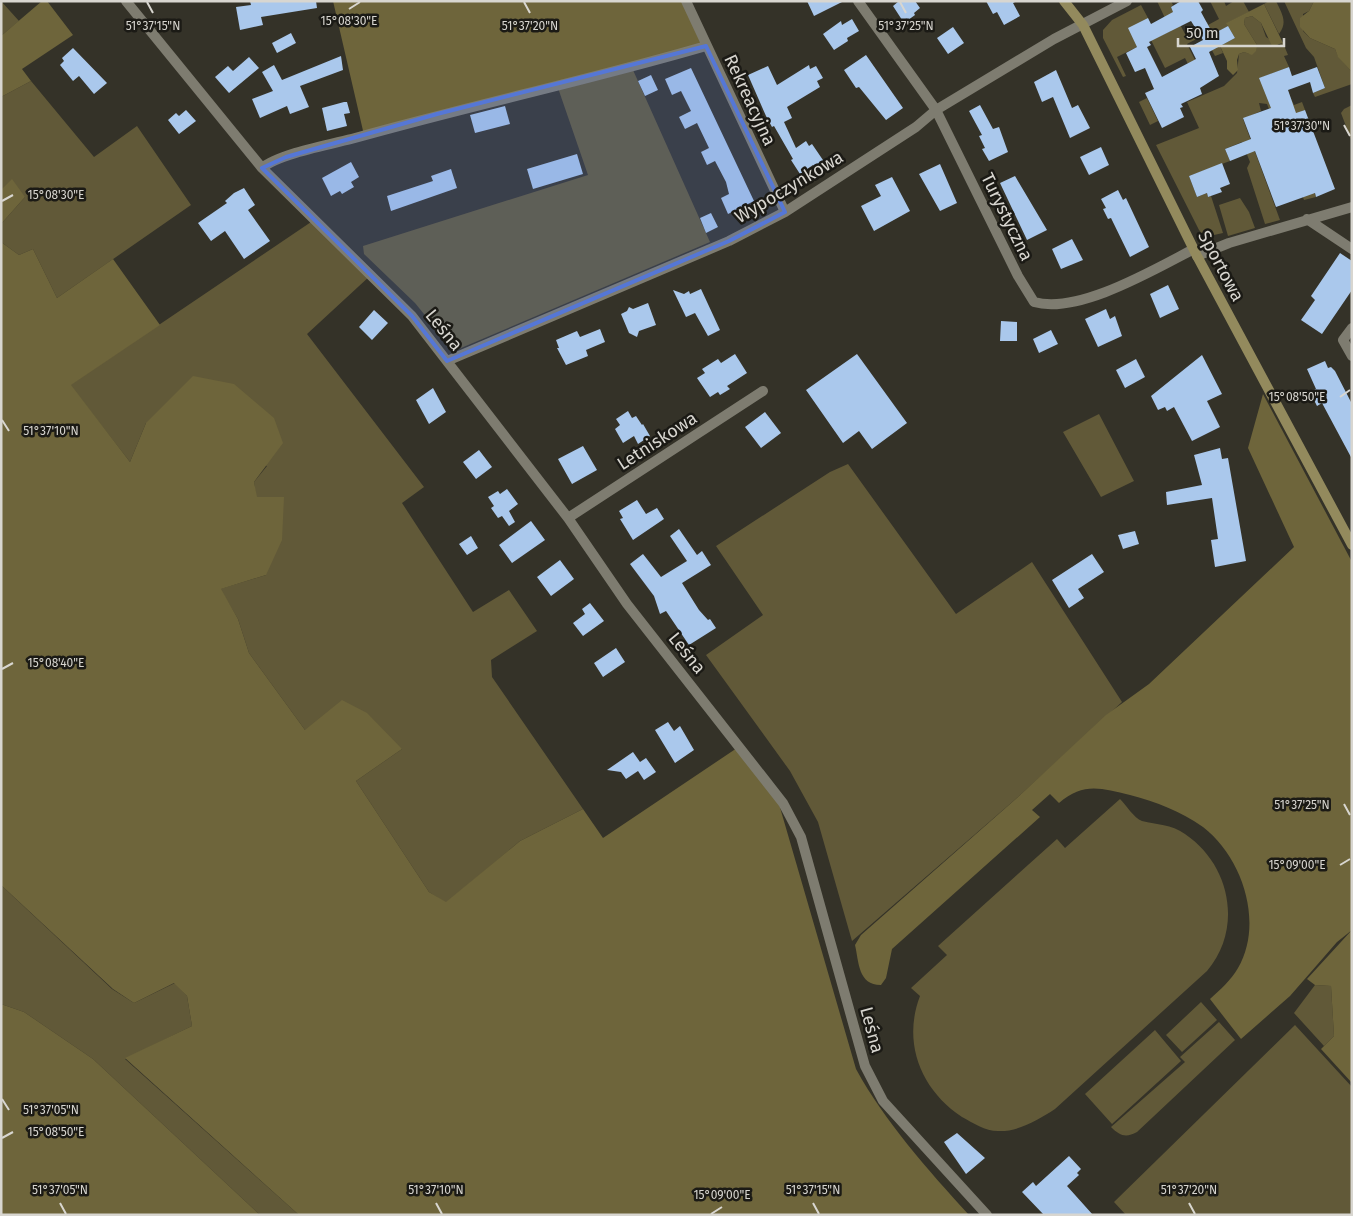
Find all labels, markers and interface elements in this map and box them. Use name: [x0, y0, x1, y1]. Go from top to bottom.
text: 15°08'30"E: [321, 14, 377, 28]
scale bar: [1178, 15, 1284, 47]
text: 51°37'15"N: [126, 19, 180, 33]
text: 51°37'20"N: [502, 19, 558, 33]
text: 51°37'25"N: [878, 19, 934, 33]
text: 50 m: [1186, 24, 1219, 42]
street label: Rekreacyjna: [719, 51, 781, 149]
text: 51°37'30"N: [1274, 119, 1330, 133]
street label: Wypoczynkowa: [731, 146, 847, 228]
street label: Turystyczna: [976, 169, 1038, 265]
text: 15°08'30"E: [28, 188, 84, 202]
street label: Sportowa: [1193, 227, 1249, 305]
street label: Leśna: [421, 305, 467, 355]
text: 15°08'50"E: [1269, 390, 1325, 404]
street label: Letniskowa: [613, 407, 701, 475]
text: 51°37'10"N: [23, 424, 79, 438]
street label: Leśna: [664, 628, 710, 678]
text: 15°08'40"E: [28, 656, 84, 670]
text: 51°37'25"N: [1274, 798, 1330, 812]
text: 15°09'00"E: [1268, 858, 1326, 872]
street label: Leśna: [855, 1004, 889, 1056]
text: 51°37'05"N: [23, 1103, 79, 1117]
text: 15°08'50"E: [28, 1125, 84, 1139]
text: 51°37'05"N: [32, 1183, 88, 1197]
text: 51°37'10"N: [408, 1183, 464, 1197]
text: 51°37'15"N: [786, 1183, 840, 1197]
text: 51°37'20"N: [1161, 1183, 1217, 1197]
text: 15°09'00"E: [693, 1188, 751, 1202]

